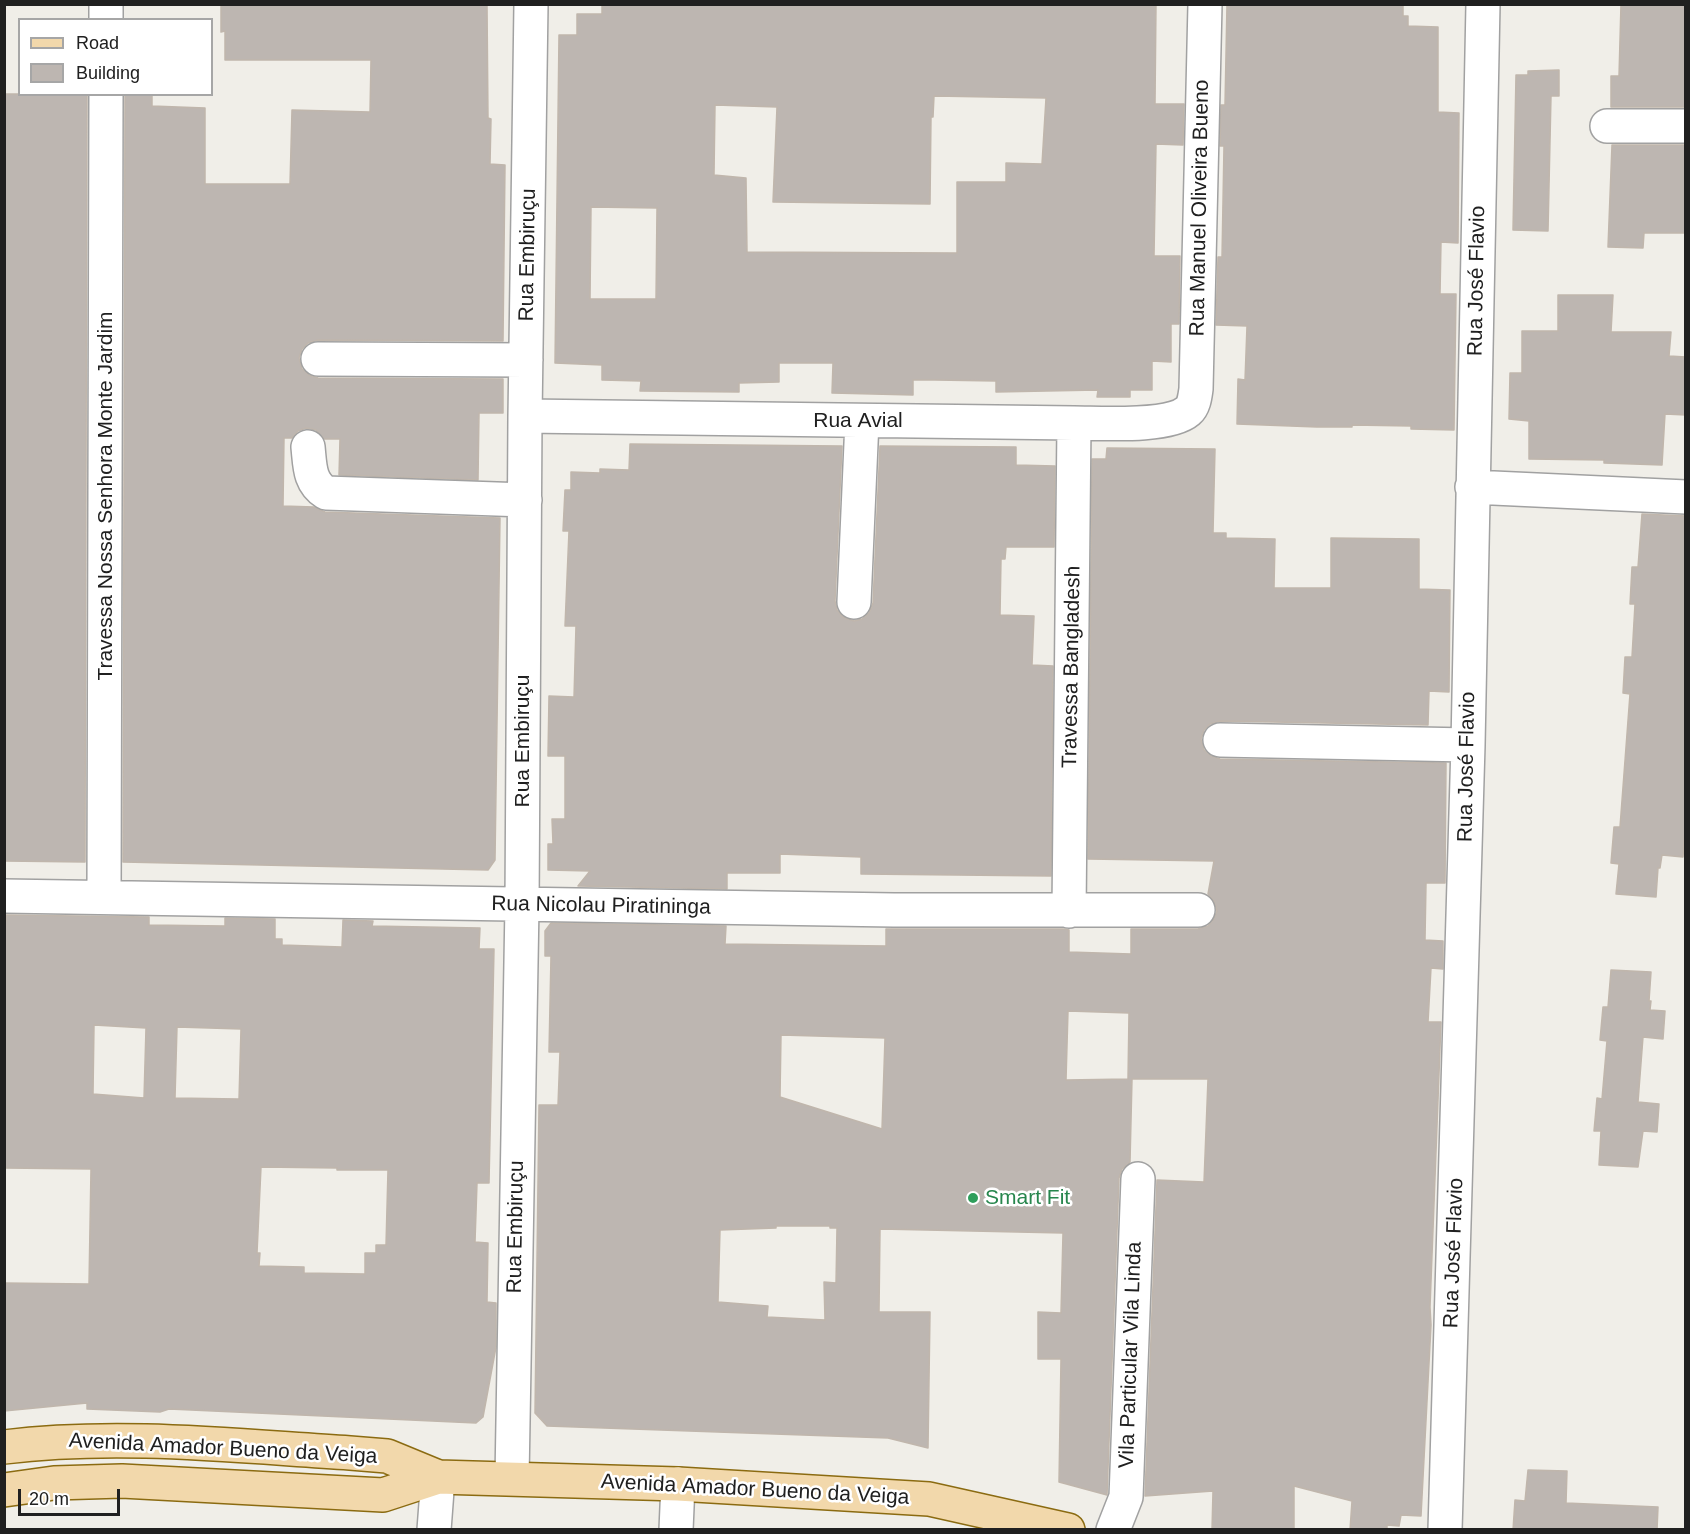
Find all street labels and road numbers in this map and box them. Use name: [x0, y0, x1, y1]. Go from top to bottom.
street label: Rua Manuel Oliveira Bueno: [1185, 79, 1215, 337]
street label: Rua Embiruçu: [514, 188, 542, 322]
street label: Rua José Flavio: [1463, 206, 1491, 356]
street label: Travessa Nossa Senhora Monte Jardim: [93, 311, 119, 681]
street label: Rua Avial: [813, 408, 903, 434]
street label: Travessa Bangladesh: [1058, 566, 1086, 768]
street label: Rua Embiruçu: [510, 674, 536, 808]
street label: Rua José Flavio: [1453, 692, 1481, 842]
street label: Rua Nicolau Piratininga: [491, 891, 711, 921]
street label: Rua Embiruçu: [502, 1160, 530, 1294]
street label: Rua José Flavio: [1439, 1177, 1469, 1329]
street label: Vila Particular Vila Linda: [1114, 1241, 1148, 1469]
street label: Avenida Amador Bueno da Veiga: [68, 1428, 378, 1470]
street label: Avenida Amador Bueno da Veiga: [600, 1469, 910, 1511]

